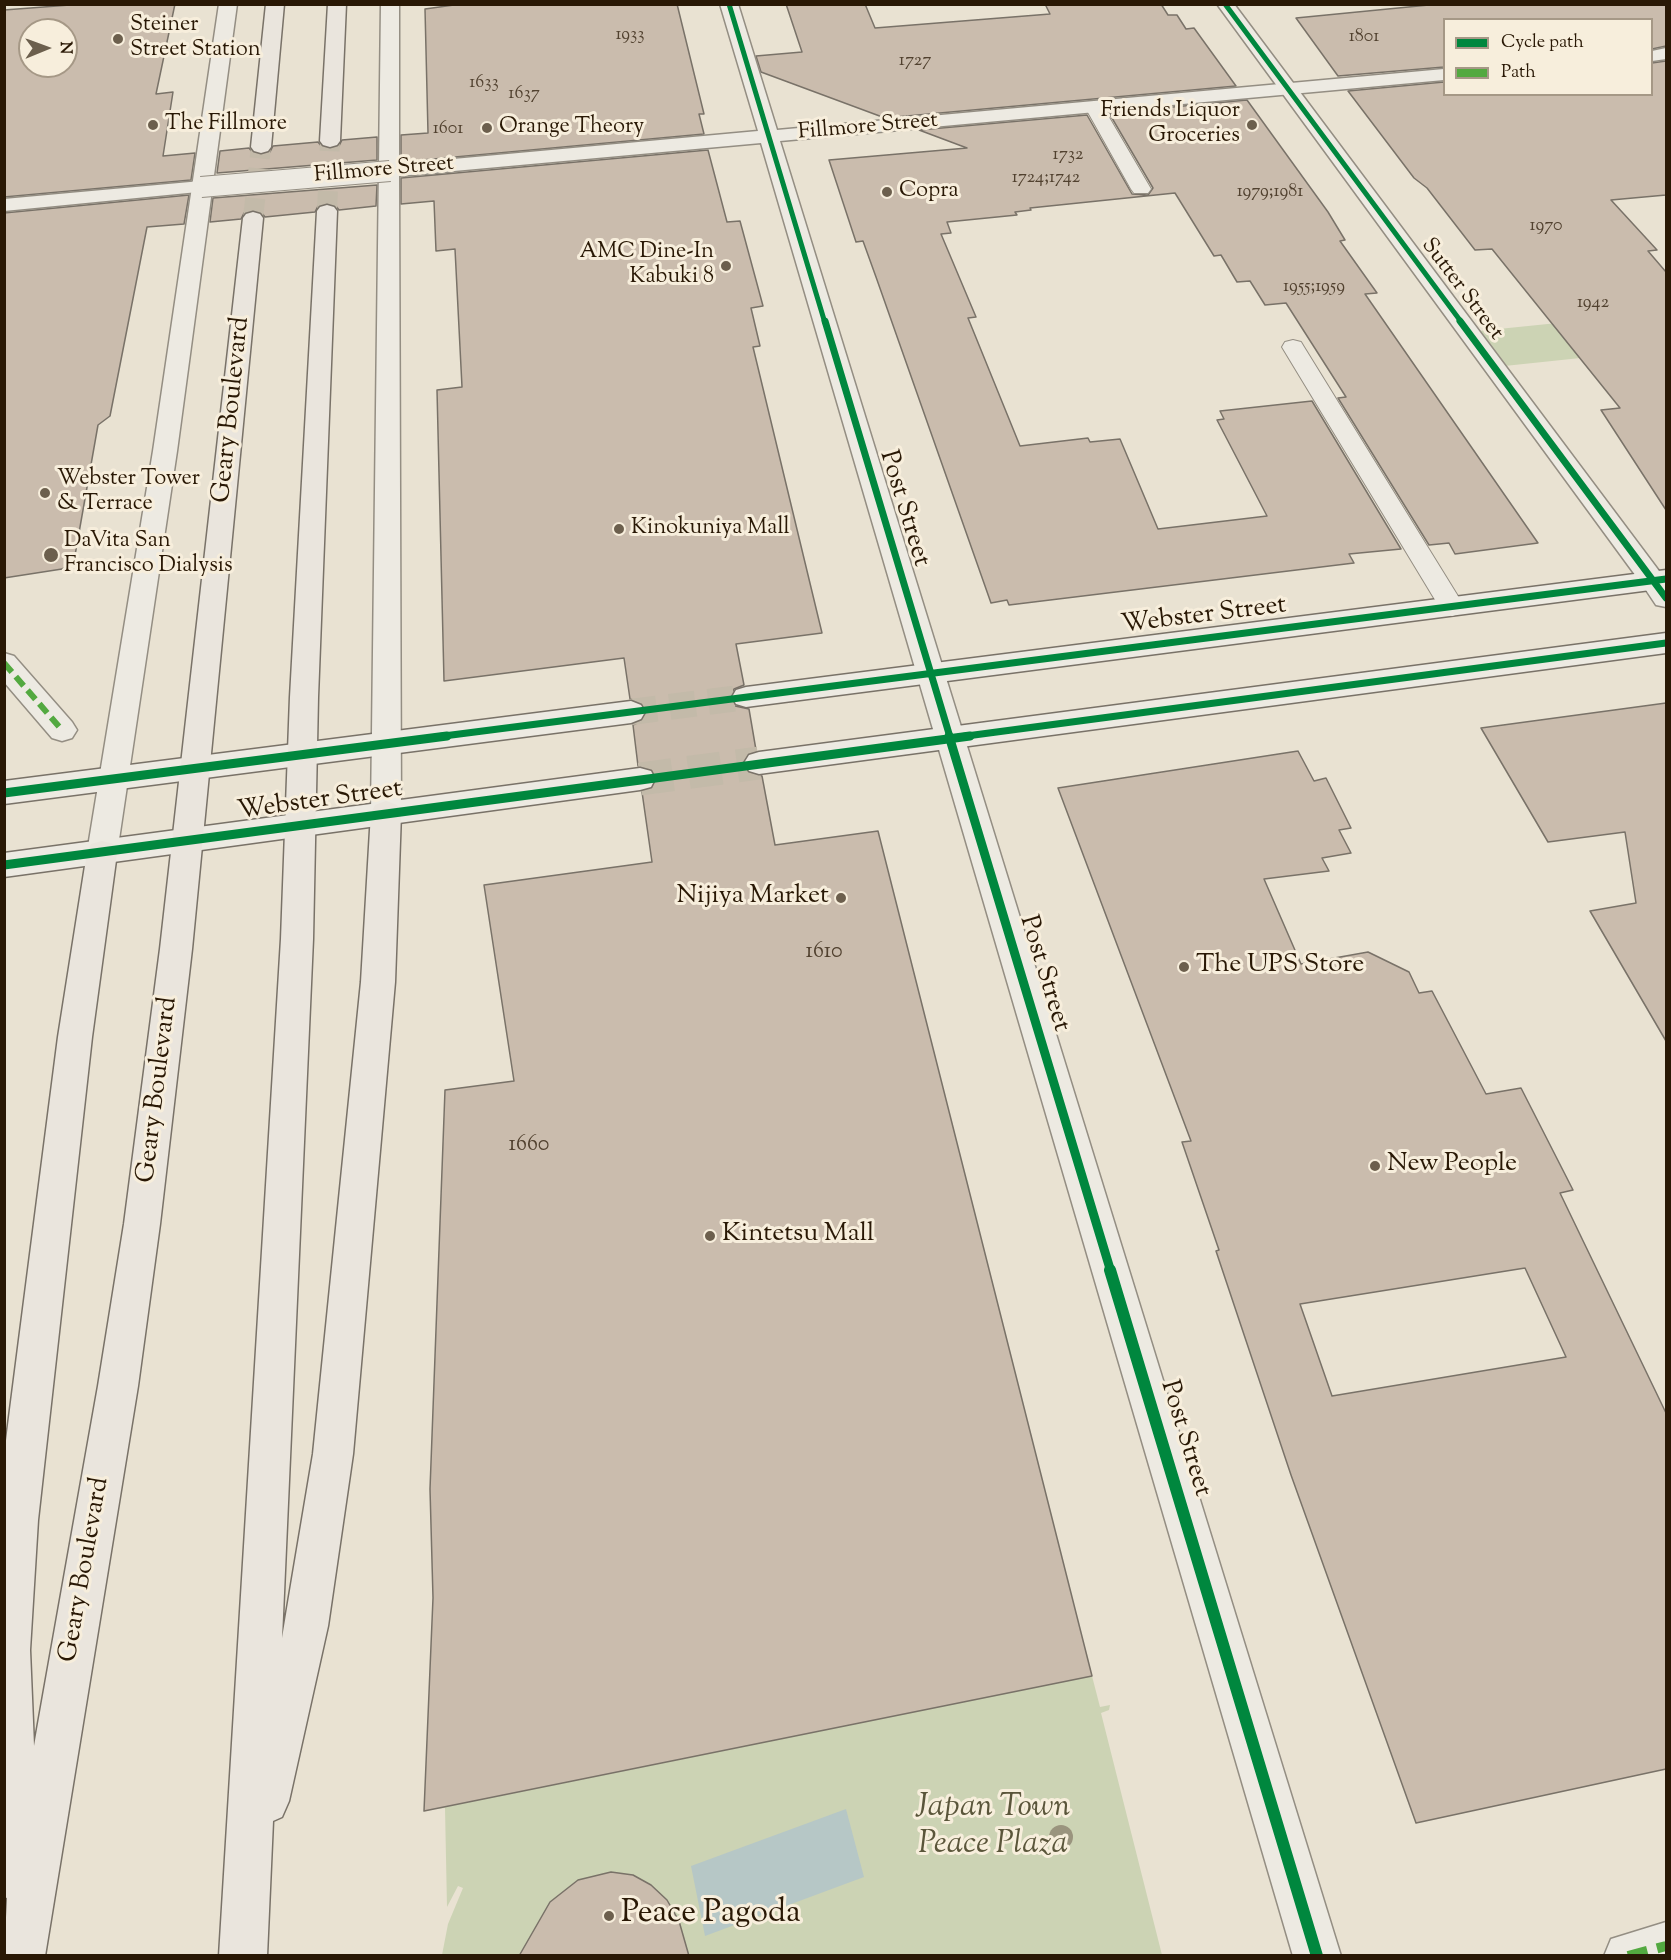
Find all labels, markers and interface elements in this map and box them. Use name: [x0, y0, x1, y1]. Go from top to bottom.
place label: Steiner Street Station: [130, 13, 261, 64]
north arrow: [18, 18, 78, 78]
legend: [1443, 18, 1653, 96]
house number: 1933: [615, 25, 645, 47]
house number: 1801: [1349, 27, 1379, 49]
text: Cycle path: [1501, 30, 1584, 56]
marker: Steiner Street Station: [111, 32, 125, 46]
text: N: [53, 41, 76, 54]
house number: 1727: [899, 51, 931, 73]
text: Path: [1501, 60, 1536, 86]
house number: 1633: [469, 73, 499, 95]
house number: 1637: [508, 84, 540, 106]
place label: Friends Liquor Groceries: [1101, 99, 1240, 150]
street label: Fillmore Street: [797, 109, 939, 147]
place label: The Fillmore: [165, 112, 287, 138]
place label: Orange Theory: [499, 115, 644, 141]
marker: The Fillmore: [146, 118, 160, 132]
marker: Friends Liquor Groceries: [1245, 118, 1259, 132]
house number: 1601: [433, 119, 463, 141]
marker: Orange Theory: [480, 121, 494, 135]
house number: 1732: [1053, 145, 1083, 167]
street label: Fillmore Street: [313, 152, 455, 190]
house number: 1724;1742: [1012, 168, 1080, 190]
place label: Copra: [899, 179, 959, 205]
house number: 1979;1981: [1237, 182, 1303, 204]
marker: Copra: [880, 185, 894, 199]
house number: 1970: [1530, 216, 1562, 238]
street label: Sutter Street: [1414, 234, 1508, 346]
place label: AMC Dine-In Kabuki 8: [579, 240, 714, 292]
marker: AMC Dine-In Kabuki 8: [719, 259, 733, 273]
house number: 1955;1959: [1283, 277, 1345, 299]
house number: 1942: [1577, 293, 1609, 315]
street label: Geary Boulevard: [208, 315, 258, 505]
street label: Post Street: [871, 447, 935, 571]
place label: Webster Tower & Terrace: [57, 467, 200, 518]
marker: Webster Tower & Terrace: [38, 486, 52, 500]
place label: Kinokuniya Mall: [631, 516, 790, 542]
marker: Kinokuniya Mall: [612, 522, 626, 536]
place label: DaVita San Francisco Dialysis: [64, 529, 233, 580]
marker: DaVita San Francisco Dialysis: [42, 546, 60, 564]
street label: Webster Street: [1120, 591, 1288, 643]
street label: Webster Street: [236, 775, 404, 829]
place label: Nijiya Market: [676, 882, 829, 914]
marker: Nijiya Market: [834, 891, 848, 905]
street label: Post Street: [1011, 912, 1075, 1036]
house number: 1610: [805, 940, 843, 966]
place label: The UPS Store: [1196, 951, 1364, 983]
marker: The UPS Store: [1177, 960, 1191, 974]
street label: Geary Boulevard: [132, 995, 186, 1185]
house number: 1660: [509, 1133, 549, 1159]
place label: New People: [1387, 1150, 1517, 1182]
marker: New People: [1368, 1159, 1382, 1173]
place label: Kintetsu Mall: [722, 1220, 874, 1252]
marker: Kintetsu Mall: [703, 1229, 717, 1243]
street label: Post Street: [1152, 1377, 1216, 1501]
street label: Geary Boulevard: [54, 1475, 118, 1665]
park label: Japan Town Peace Plaza: [916, 1791, 1070, 1866]
place label: Peace Pagoda: [621, 1897, 801, 1935]
marker: Peace Pagoda: [602, 1909, 616, 1923]

